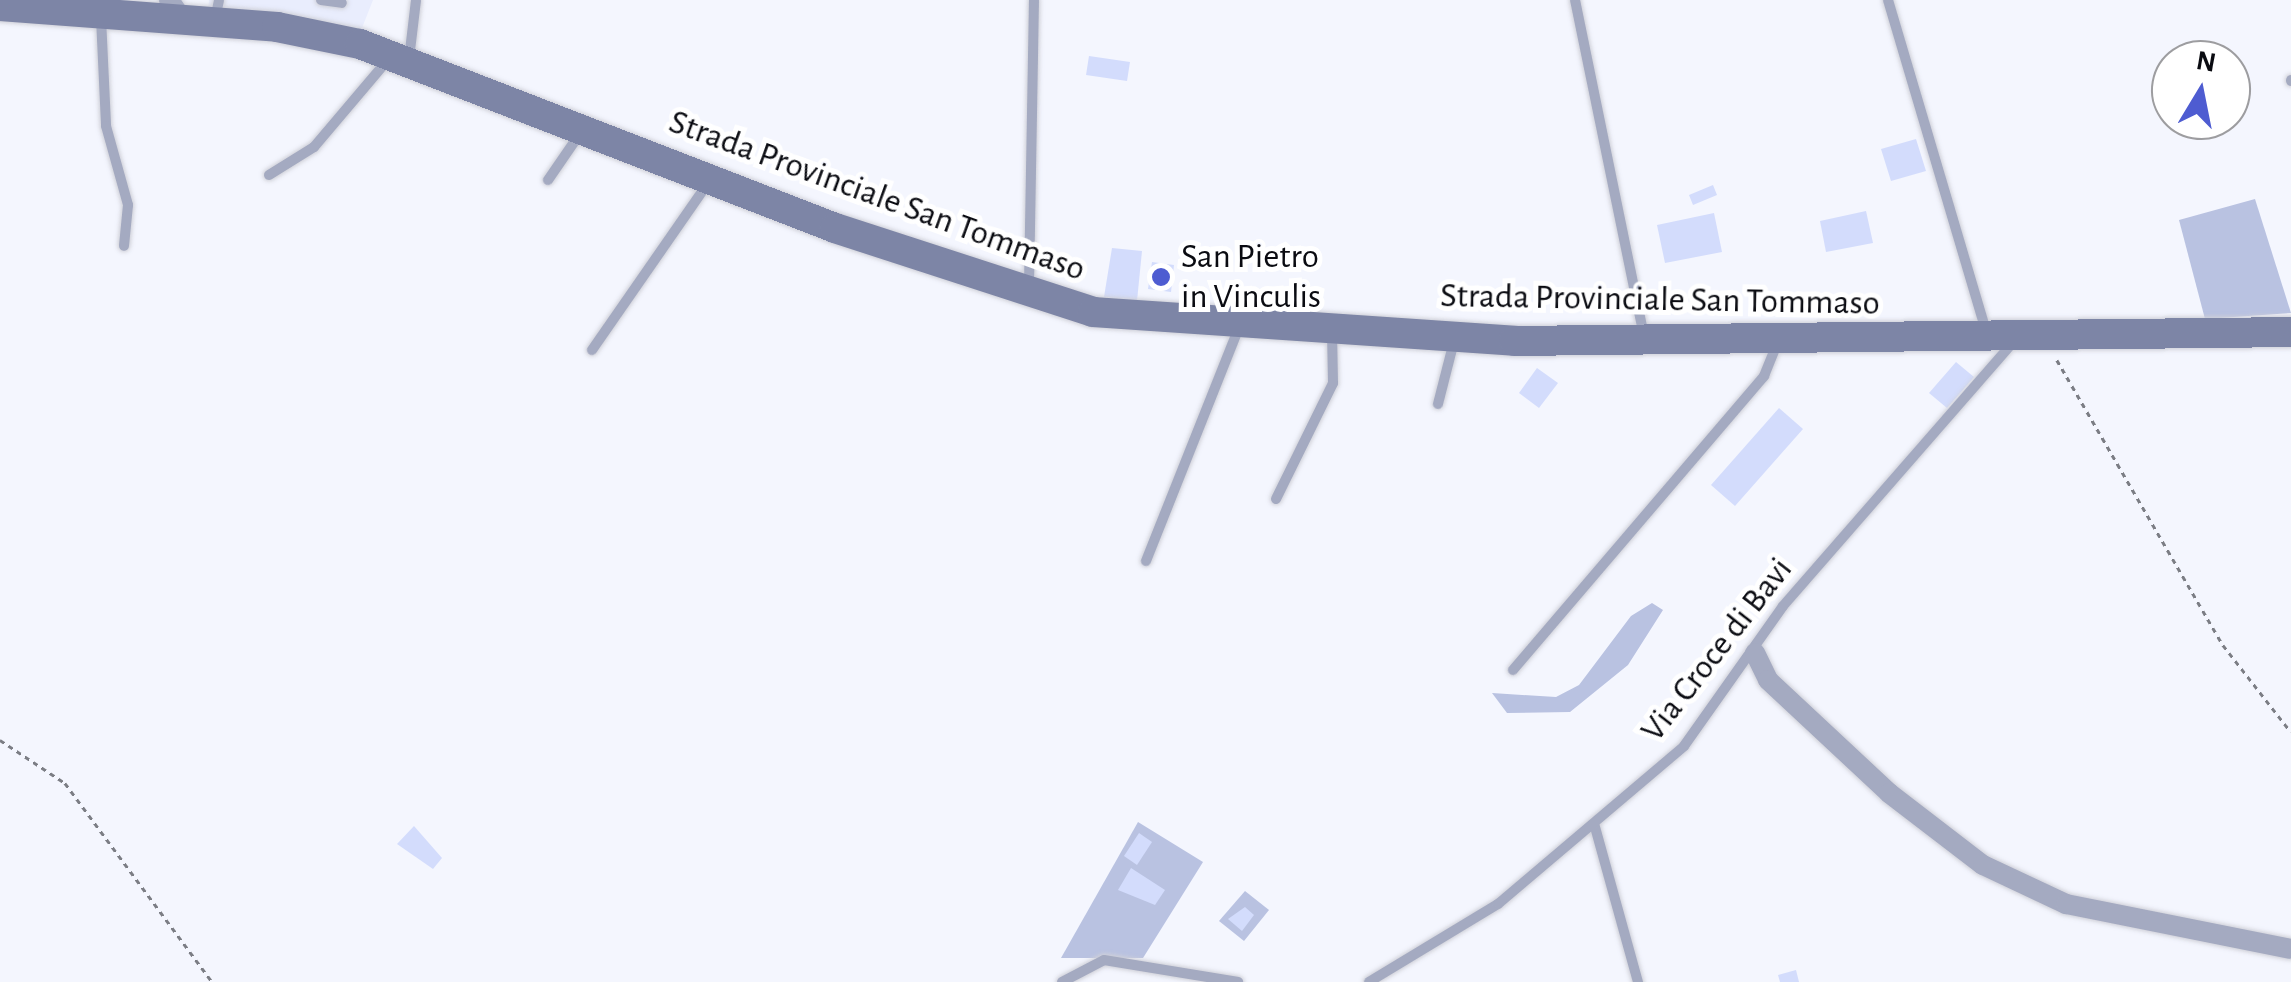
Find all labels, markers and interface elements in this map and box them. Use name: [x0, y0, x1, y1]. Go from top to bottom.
north arrow: [2151, 40, 2251, 140]
text: N: [2194, 47, 2218, 78]
street label: Strada Provinciale San Tommaso: [663, 101, 1091, 291]
place label: San Pietro in Vinculis: [1181, 236, 1321, 318]
marker: San Pietro in Vinculis: [1150, 266, 1172, 288]
street label: Strada Provinciale San Tommaso: [1440, 275, 1880, 325]
street label: Via Croce di Bavi: [1632, 550, 1802, 750]

